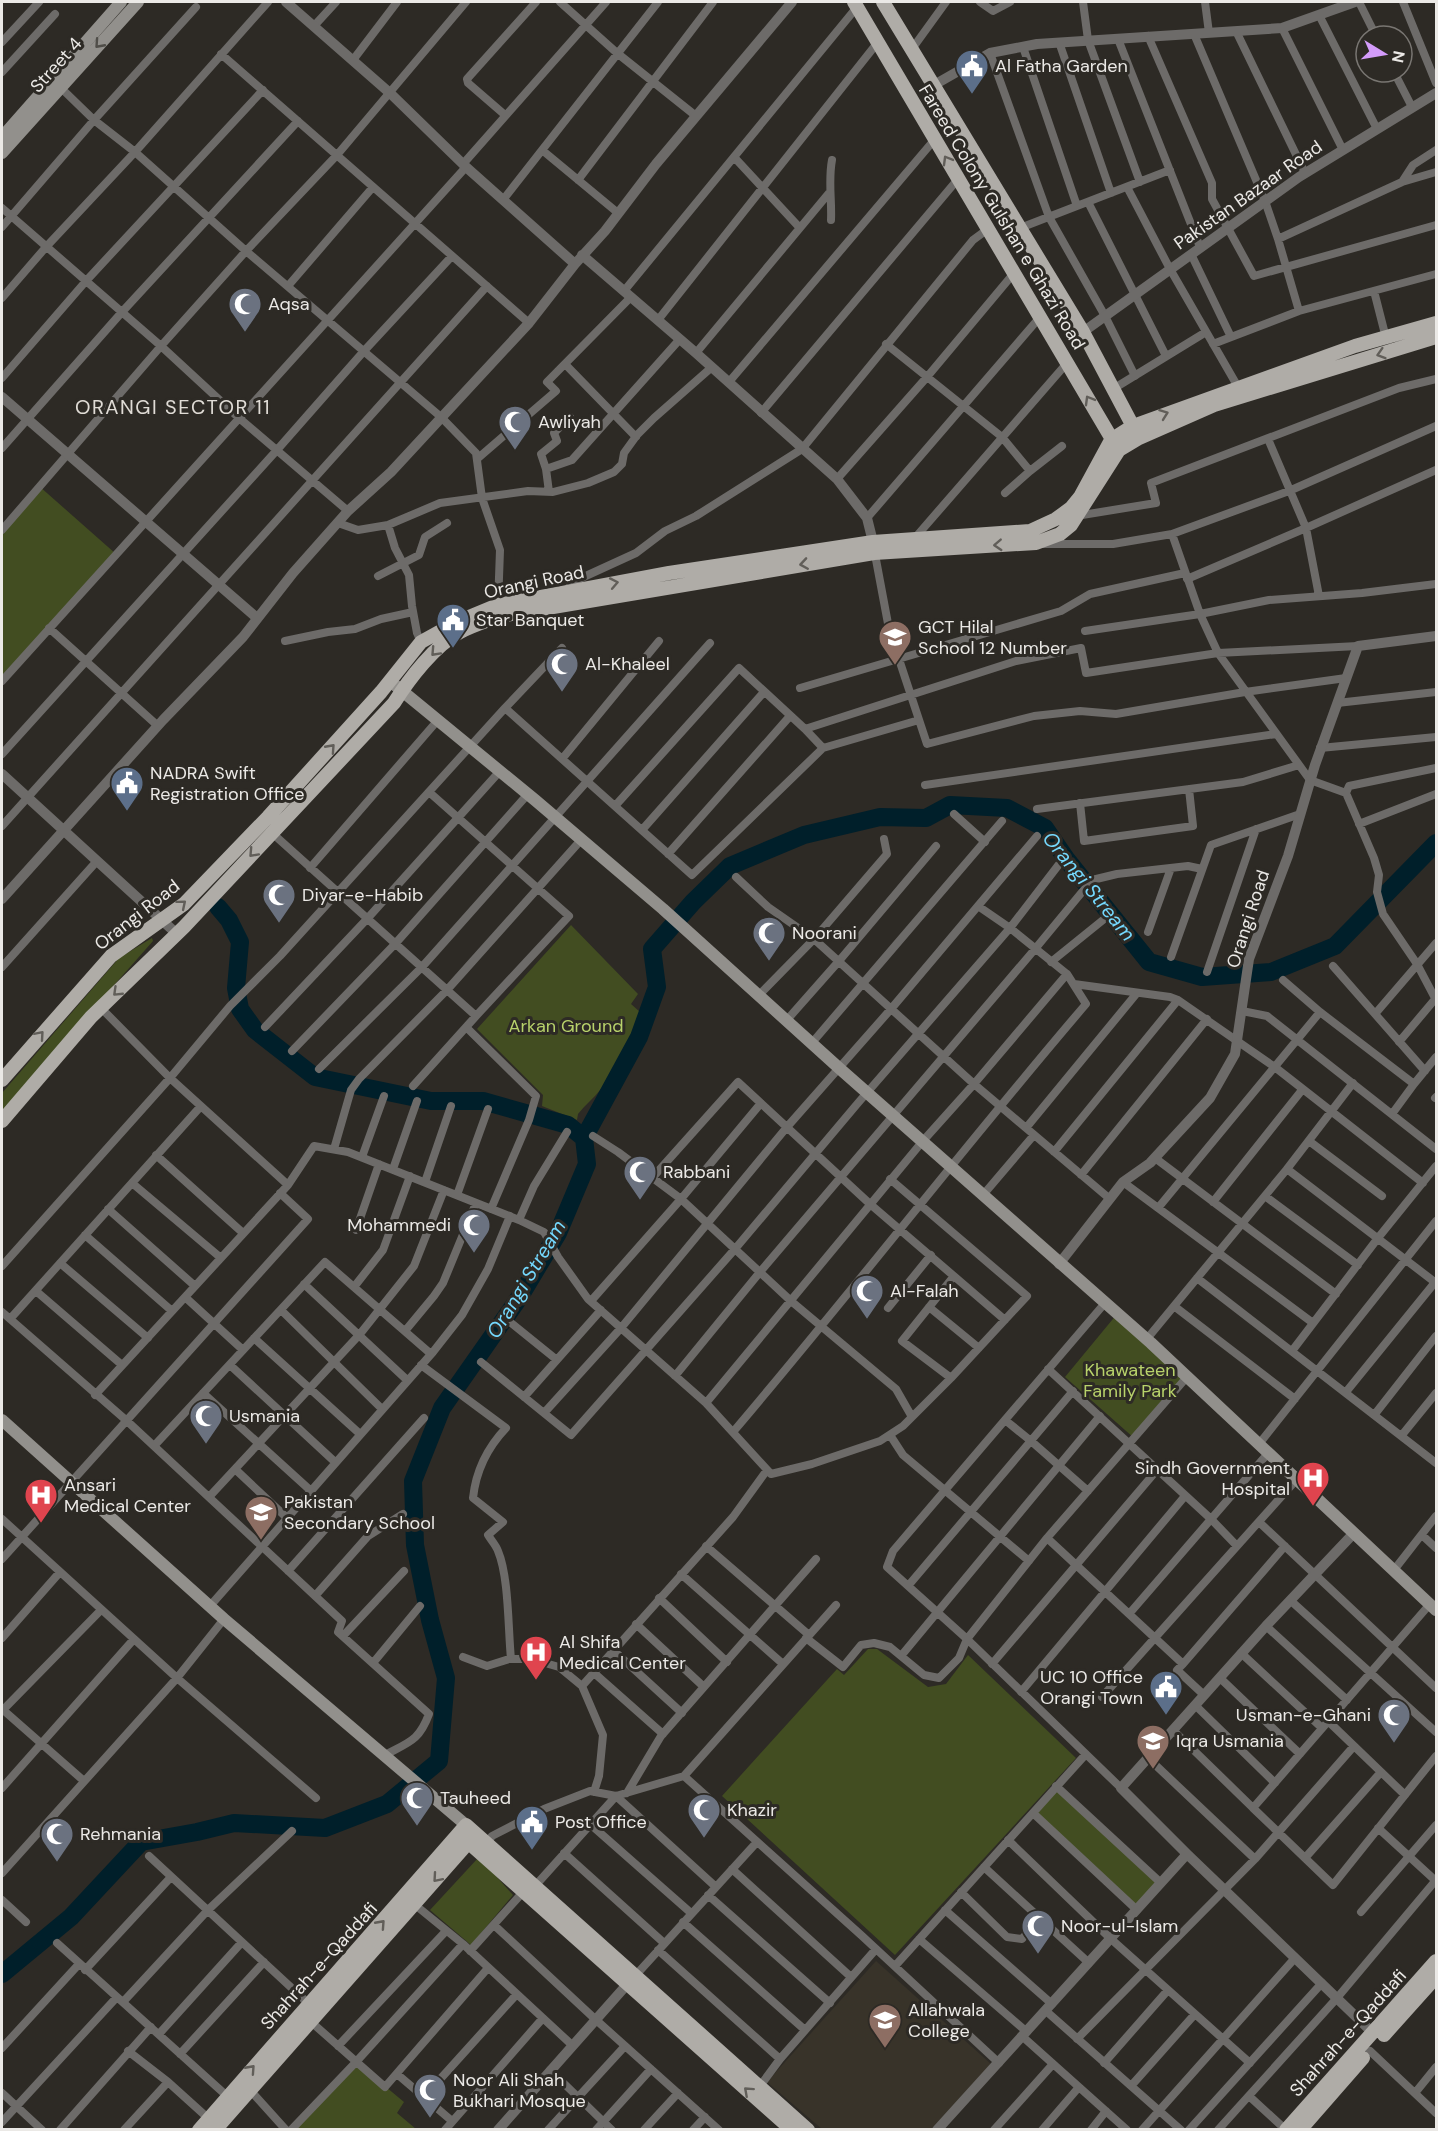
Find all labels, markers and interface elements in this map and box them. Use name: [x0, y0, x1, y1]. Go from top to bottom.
north arrow: [1354, 24, 1414, 84]
street label: Street 4: [25, 32, 87, 98]
one-way arrow: [95, 37, 106, 48]
public building icon: Al Fatha Garden: [954, 48, 990, 95]
text: N: [1387, 49, 1410, 64]
place label: Al Fatha Garden: [995, 54, 1128, 78]
street label: Fareed Colony Gulshan e Ghazi Road: [913, 80, 1091, 354]
street label: Pakistan Bazaar Road: [1169, 135, 1327, 255]
one-way arrow: [943, 156, 954, 166]
mosque icon: Aqsa: [227, 286, 263, 333]
place label: Aqsa: [268, 292, 310, 316]
one-way arrow: [1376, 347, 1387, 359]
district label: ORANGI SECTOR 11: [75, 394, 271, 420]
one-way arrow: [1084, 396, 1096, 406]
mosque icon: Awliyah: [497, 404, 533, 451]
one-way arrow: [1158, 409, 1169, 421]
place label: Awliyah: [538, 410, 601, 434]
one-way arrow: [993, 539, 1002, 552]
one-way arrow: [799, 558, 808, 570]
street label: Orangi Road: [482, 560, 586, 604]
one-way arrow: [609, 578, 618, 590]
public building icon: Star Banquet: [435, 602, 471, 649]
place label: Star Banquet: [476, 608, 584, 632]
place label: GCT Hilal School 12 Number: [918, 615, 1067, 660]
school or university icon: GCT Hilal School 12 Number: [877, 619, 913, 666]
one-way arrow: [431, 646, 442, 656]
mosque icon: Al-Khaleel: [544, 646, 580, 693]
place label: Al-Khaleel: [585, 652, 670, 676]
one-way arrow: [324, 744, 335, 755]
place label: NADRA Swift Registration Office: [150, 761, 304, 806]
public building icon: NADRA Swift Registration Office: [109, 765, 145, 812]
water label: Orangi Stream: [1037, 826, 1141, 946]
one-way arrow: [250, 846, 261, 857]
street label: Orangi Road: [1221, 867, 1275, 971]
street label: Orangi Road: [90, 874, 184, 956]
mosque icon: Diyar-e-Habib: [261, 877, 297, 924]
place label: Diyar-e-Habib: [302, 883, 423, 907]
one-way arrow: [175, 900, 186, 911]
mosque icon: Noorani: [751, 915, 787, 962]
place label: Noorani: [792, 921, 857, 945]
one-way arrow: [113, 985, 124, 996]
park label: Arkan Ground: [508, 1014, 624, 1038]
one-way arrow: [33, 1032, 44, 1042]
mosque icon: Rabbani: [622, 1154, 658, 1201]
place label: Rabbani: [663, 1160, 730, 1184]
mosque icon: Mohammedi: [456, 1207, 492, 1254]
place label: Mohammedi: [347, 1213, 451, 1237]
water label: Orangi Stream: [480, 1215, 572, 1343]
mosque icon: Al-Falah: [849, 1273, 885, 1320]
place label: Al-Falah: [890, 1279, 959, 1303]
park label: Khawateen Family Park: [1083, 1358, 1177, 1403]
mosque icon: Usmania: [188, 1398, 224, 1445]
place label: Usmania: [229, 1404, 300, 1428]
place label: Sindh Government Hospital: [1135, 1456, 1290, 1501]
hospital icon: Sindh Government Hospital: [1295, 1460, 1331, 1507]
place label: Ansari Medical Center: [64, 1473, 191, 1518]
hospital icon: Ansari Medical Center: [23, 1477, 59, 1524]
place label: Pakistan Secondary School: [284, 1490, 435, 1535]
school or university icon: Pakistan Secondary School: [243, 1494, 279, 1541]
place label: Al Shifa Medical Center: [559, 1630, 686, 1675]
hospital icon: Al Shifa Medical Center: [518, 1634, 554, 1681]
place label: UC 10 Office Orangi Town: [1040, 1665, 1143, 1710]
public building icon: UC 10 Office Orangi Town: [1148, 1669, 1184, 1716]
mosque icon: Usman-e-Ghani: [1376, 1697, 1412, 1744]
place label: Usman-e-Ghani: [1236, 1703, 1371, 1727]
school or university icon: Iqra Usmania: [1135, 1723, 1171, 1770]
place label: Iqra Usmania: [1176, 1729, 1284, 1753]
mosque icon: Tauheed: [399, 1780, 435, 1827]
place label: Tauheed: [440, 1786, 511, 1810]
mosque icon: Khazir: [686, 1792, 722, 1839]
place label: Khazir: [727, 1798, 777, 1822]
public building icon: Post Office: [514, 1804, 550, 1851]
place label: Post Office: [555, 1810, 647, 1834]
mosque icon: Rehmania: [39, 1816, 75, 1863]
place label: Rehmania: [80, 1822, 161, 1846]
one-way arrow: [433, 1871, 444, 1882]
street label: Shahrah-e-Qaddafi: [255, 1897, 383, 2035]
mosque icon: Noor-ul-Islam: [1020, 1908, 1056, 1955]
place label: Noor-ul-Islam: [1061, 1914, 1178, 1938]
one-way arrow: [374, 1920, 385, 1931]
street label: Shahrah-e-Qaddafi: [1284, 1964, 1412, 2102]
place label: Allahwala College: [908, 1998, 985, 2043]
school or university icon: Allahwala College: [867, 2002, 903, 2049]
one-way arrow: [244, 2066, 255, 2076]
place label: Noor Ali Shah Bukhari Mosque: [453, 2068, 586, 2113]
mosque icon: Noor Ali Shah Bukhari Mosque: [412, 2072, 448, 2119]
one-way arrow: [744, 2087, 755, 2098]

